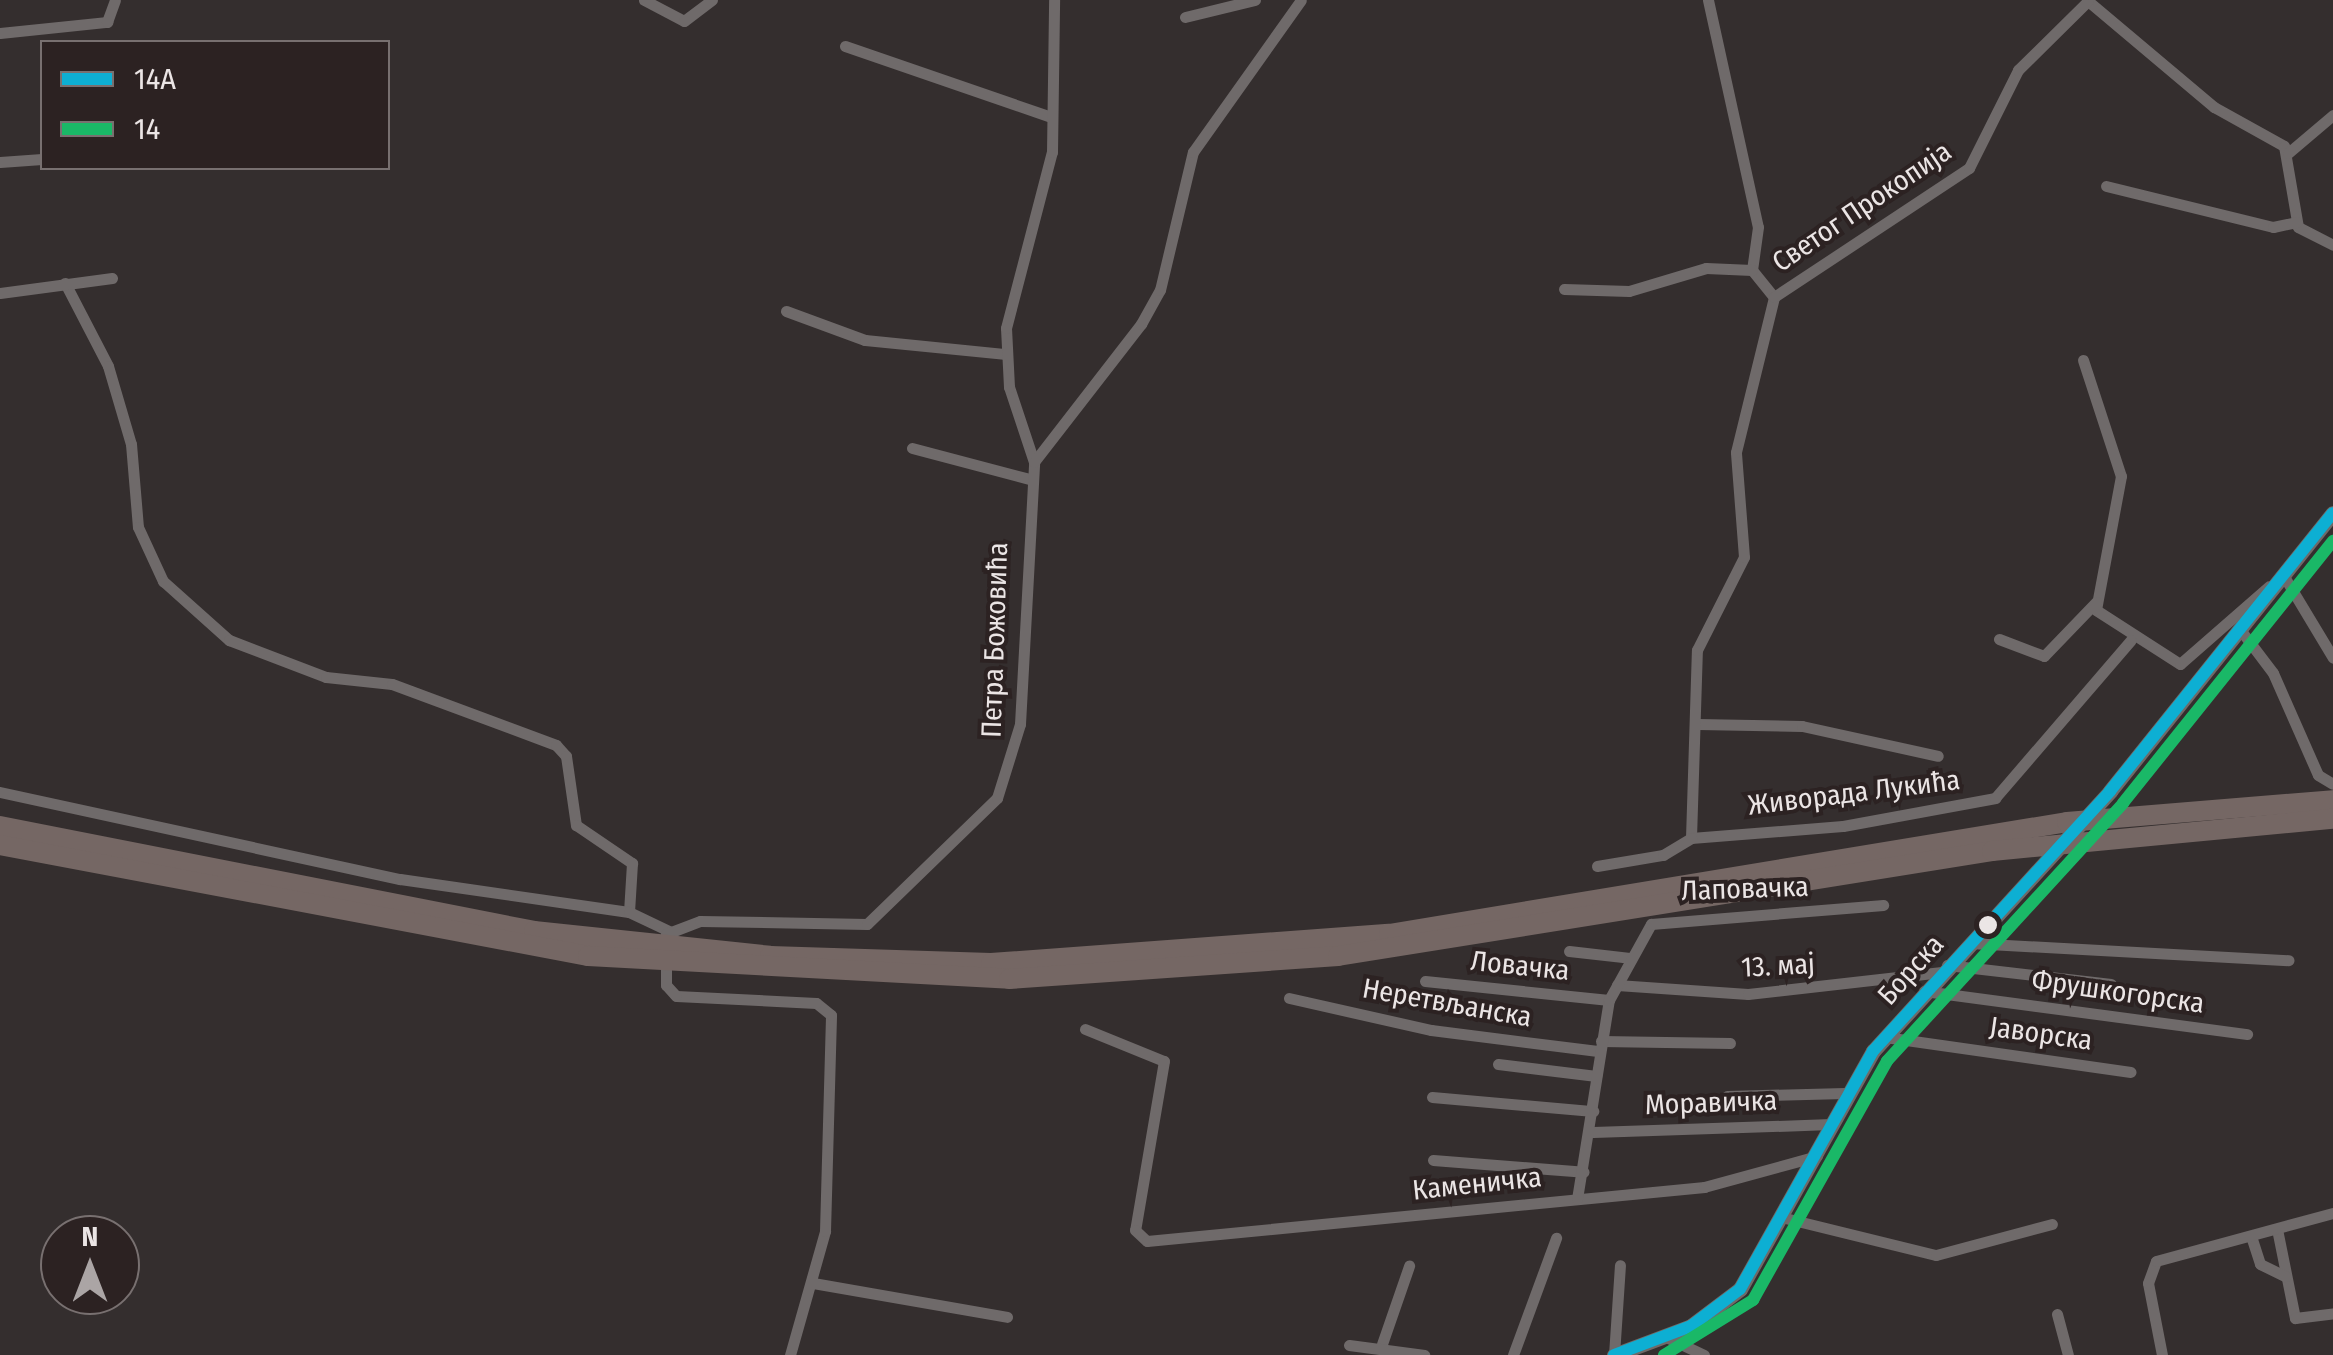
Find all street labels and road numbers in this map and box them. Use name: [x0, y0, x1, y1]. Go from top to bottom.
street label: Светог Прокопија: [1766, 135, 1958, 279]
street label: Петра Божовића: [975, 542, 1015, 738]
street label: Живорада Лукића: [1746, 763, 1962, 823]
street label: Лаповачка: [1681, 870, 1809, 908]
street label: Борска: [1871, 928, 1951, 1012]
street label: Ловачка: [1469, 944, 1571, 988]
street label: 13. мај: [1740, 947, 1816, 985]
street label: Фрушкогорска: [2030, 963, 2206, 1021]
street label: Неретвљанска: [1360, 972, 1534, 1034]
street label: Јаворска: [1987, 1010, 2095, 1058]
street label: Моравичка: [1644, 1084, 1778, 1122]
street label: Каменичка: [1411, 1161, 1543, 1207]

